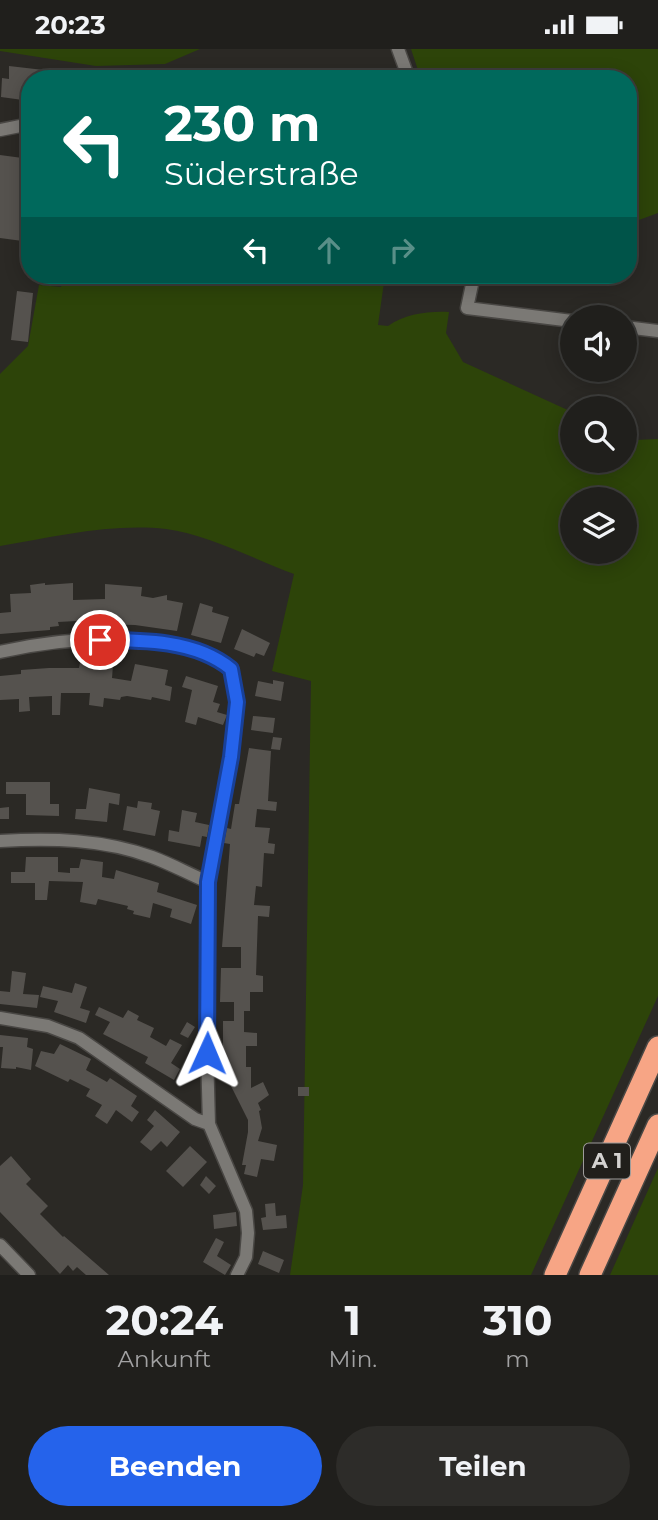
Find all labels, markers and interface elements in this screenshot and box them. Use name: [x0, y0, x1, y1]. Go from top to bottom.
text: 20:23: [35, 9, 106, 41]
text: 230 m: [164, 94, 320, 153]
icon: left: [49, 98, 140, 189]
text: Süderstraße: [164, 154, 359, 193]
icon: left: [237, 231, 275, 269]
icon: ahead: [310, 231, 348, 269]
icon: right: [383, 231, 421, 269]
map controls: [560, 305, 637, 564]
button: sound: [560, 305, 637, 382]
button: search: [560, 396, 637, 473]
button: layers: [560, 487, 637, 564]
pin: [70, 610, 130, 670]
icon: arrive: [81, 621, 119, 659]
position arrow: [170, 1016, 244, 1090]
road number: A 1: [584, 1143, 630, 1179]
text: 20:24: [105, 1294, 223, 1346]
text: 1: [345, 1294, 361, 1346]
text: 310: [483, 1294, 552, 1346]
text: Ankunft: [117, 1345, 211, 1373]
text: Min.: [329, 1345, 377, 1373]
text: m: [505, 1345, 530, 1373]
button: Beenden: [28, 1426, 322, 1506]
button: Teilen: [336, 1426, 630, 1506]

